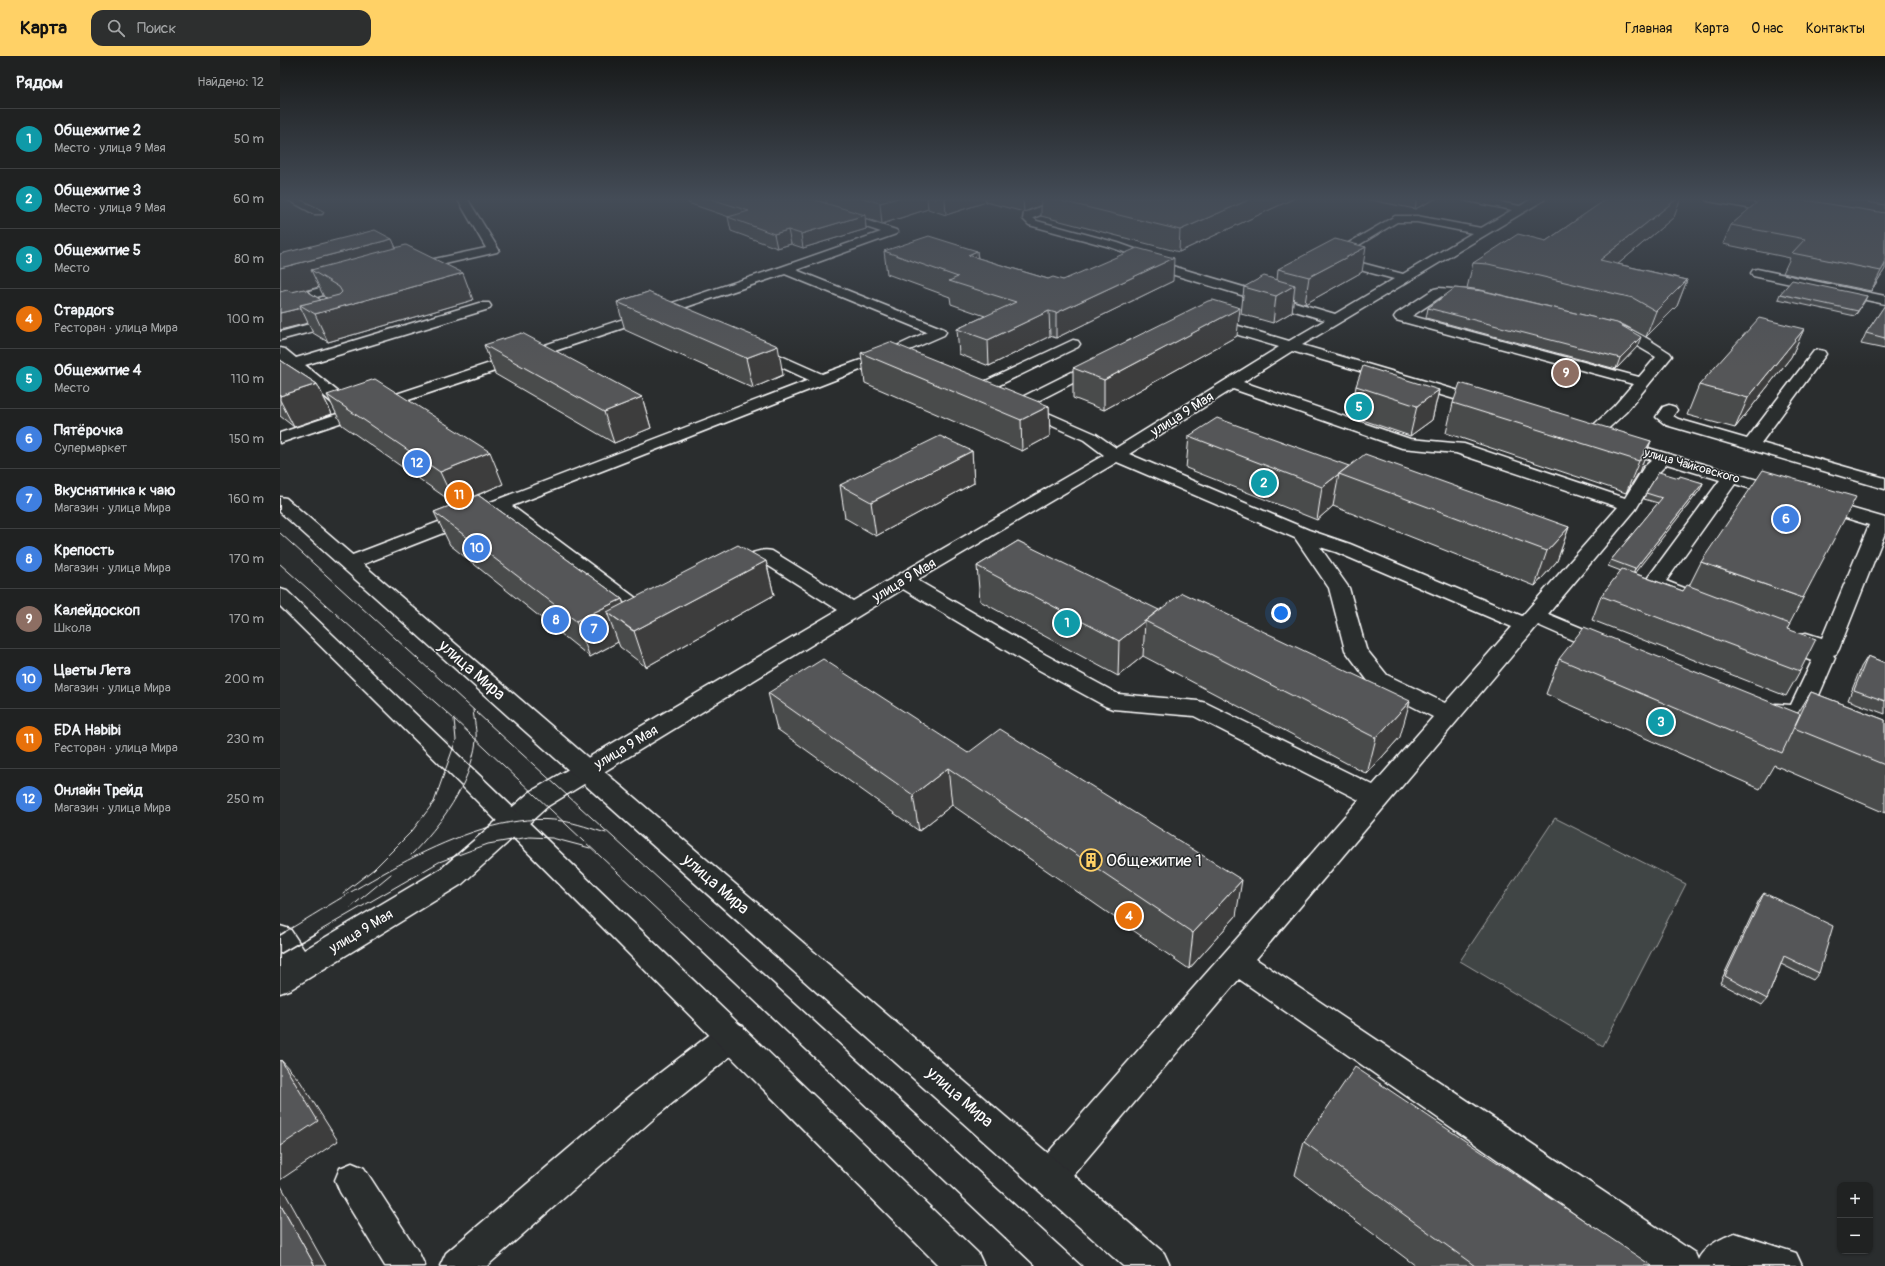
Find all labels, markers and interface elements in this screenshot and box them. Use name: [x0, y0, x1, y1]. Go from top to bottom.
search box: [91, 10, 371, 46]
text: Карта: [20, 16, 67, 40]
icon: search: [105, 17, 127, 39]
text: Поиск: [137, 19, 176, 38]
text: Главная: [1625, 20, 1672, 37]
text: Карта: [1694, 20, 1729, 37]
text: О нас: [1751, 20, 1784, 37]
text: Контакты: [1806, 20, 1865, 37]
text: Рядом: [16, 72, 63, 93]
text: Найдено: 12: [197, 74, 264, 90]
text: Общежитие 2: [54, 121, 141, 140]
text: 1: [26, 131, 32, 147]
text: 50 m: [234, 131, 264, 147]
text: Место · улица 9 Мая: [54, 140, 166, 156]
text: Общежитие 3: [54, 181, 141, 200]
text: 2: [25, 191, 33, 207]
text: 60 m: [233, 191, 264, 207]
text: Место · улица 9 Мая: [54, 200, 166, 216]
text: Общежитие 5: [54, 241, 141, 260]
text: 3: [25, 251, 33, 267]
text: 80 m: [234, 251, 264, 267]
text: Место: [54, 260, 90, 276]
text: Стардогs: [54, 301, 114, 320]
text: 4: [25, 311, 33, 327]
text: 100 m: [227, 311, 264, 327]
text: Ресторан · улица Мира: [54, 320, 178, 336]
pin: 9: [1553, 358, 1579, 388]
text: Общежитие 4: [54, 361, 141, 380]
text: 5: [25, 371, 33, 387]
text: 110 m: [231, 371, 264, 387]
text: Место: [54, 380, 90, 396]
street label: улица 9 Мая: [1146, 388, 1217, 441]
pin: 5: [1346, 392, 1372, 422]
text: Пятёрочка: [54, 421, 123, 440]
text: 6: [25, 431, 33, 447]
text: 150 m: [229, 431, 264, 447]
text: Супермаркет: [54, 440, 127, 456]
street label: улица Чайковского: [1641, 445, 1742, 487]
pin: 12: [404, 448, 430, 478]
pin: 2: [1251, 468, 1277, 498]
pin: 11: [446, 480, 472, 510]
text: Вкуснятинка к чаю: [54, 481, 176, 500]
text: 7: [26, 491, 32, 507]
text: 160 m: [228, 491, 264, 507]
text: Магазин · улица Мира: [54, 500, 171, 516]
pin: 6: [1773, 504, 1799, 534]
pin: 10: [464, 533, 490, 563]
text: Крепость: [54, 541, 115, 560]
text: 8: [26, 551, 32, 567]
text: 170 m: [229, 551, 264, 567]
street label: улица 9 Мая: [868, 554, 939, 606]
text: Магазин · улица Мира: [54, 560, 171, 576]
text: Калейдоскоп: [54, 601, 140, 620]
your location: [1271, 603, 1291, 623]
pin: 8: [543, 605, 569, 635]
pin: 1: [1054, 608, 1080, 638]
text: 9: [26, 611, 32, 627]
text: 170 m: [229, 611, 264, 627]
pin: 7: [581, 614, 607, 644]
text: Школа: [54, 620, 91, 636]
street label: улица Мира: [434, 635, 510, 705]
text: Цветы Лета: [54, 661, 131, 680]
text: 10: [22, 671, 36, 687]
text: 200 m: [225, 671, 264, 687]
text: Магазин · улица Мира: [54, 680, 171, 696]
pin: 3: [1648, 707, 1674, 737]
text: EDA Habibi: [54, 721, 121, 740]
street label: улица 9 Мая: [590, 721, 661, 773]
text: 11: [24, 731, 34, 747]
text: 230 m: [227, 731, 264, 747]
text: Ресторан · улица Мира: [54, 740, 178, 756]
text: Онлайн Трейд: [54, 781, 143, 800]
text: 12: [23, 791, 35, 807]
text: 250 m: [226, 791, 264, 807]
text: Магазин · улица Мира: [54, 800, 171, 816]
building icon: Общежитие 1: [1078, 847, 1104, 873]
street label: улица Мира: [678, 849, 754, 919]
place label: Общежитие 1: [1106, 850, 1202, 871]
pin: 4: [1116, 901, 1142, 931]
street label: улица 9 Мая: [325, 905, 396, 957]
street label: улица Мира: [922, 1062, 998, 1132]
map controls: [1837, 1182, 1873, 1254]
button: +: [1837, 1182, 1873, 1218]
button: −: [1837, 1218, 1873, 1254]

